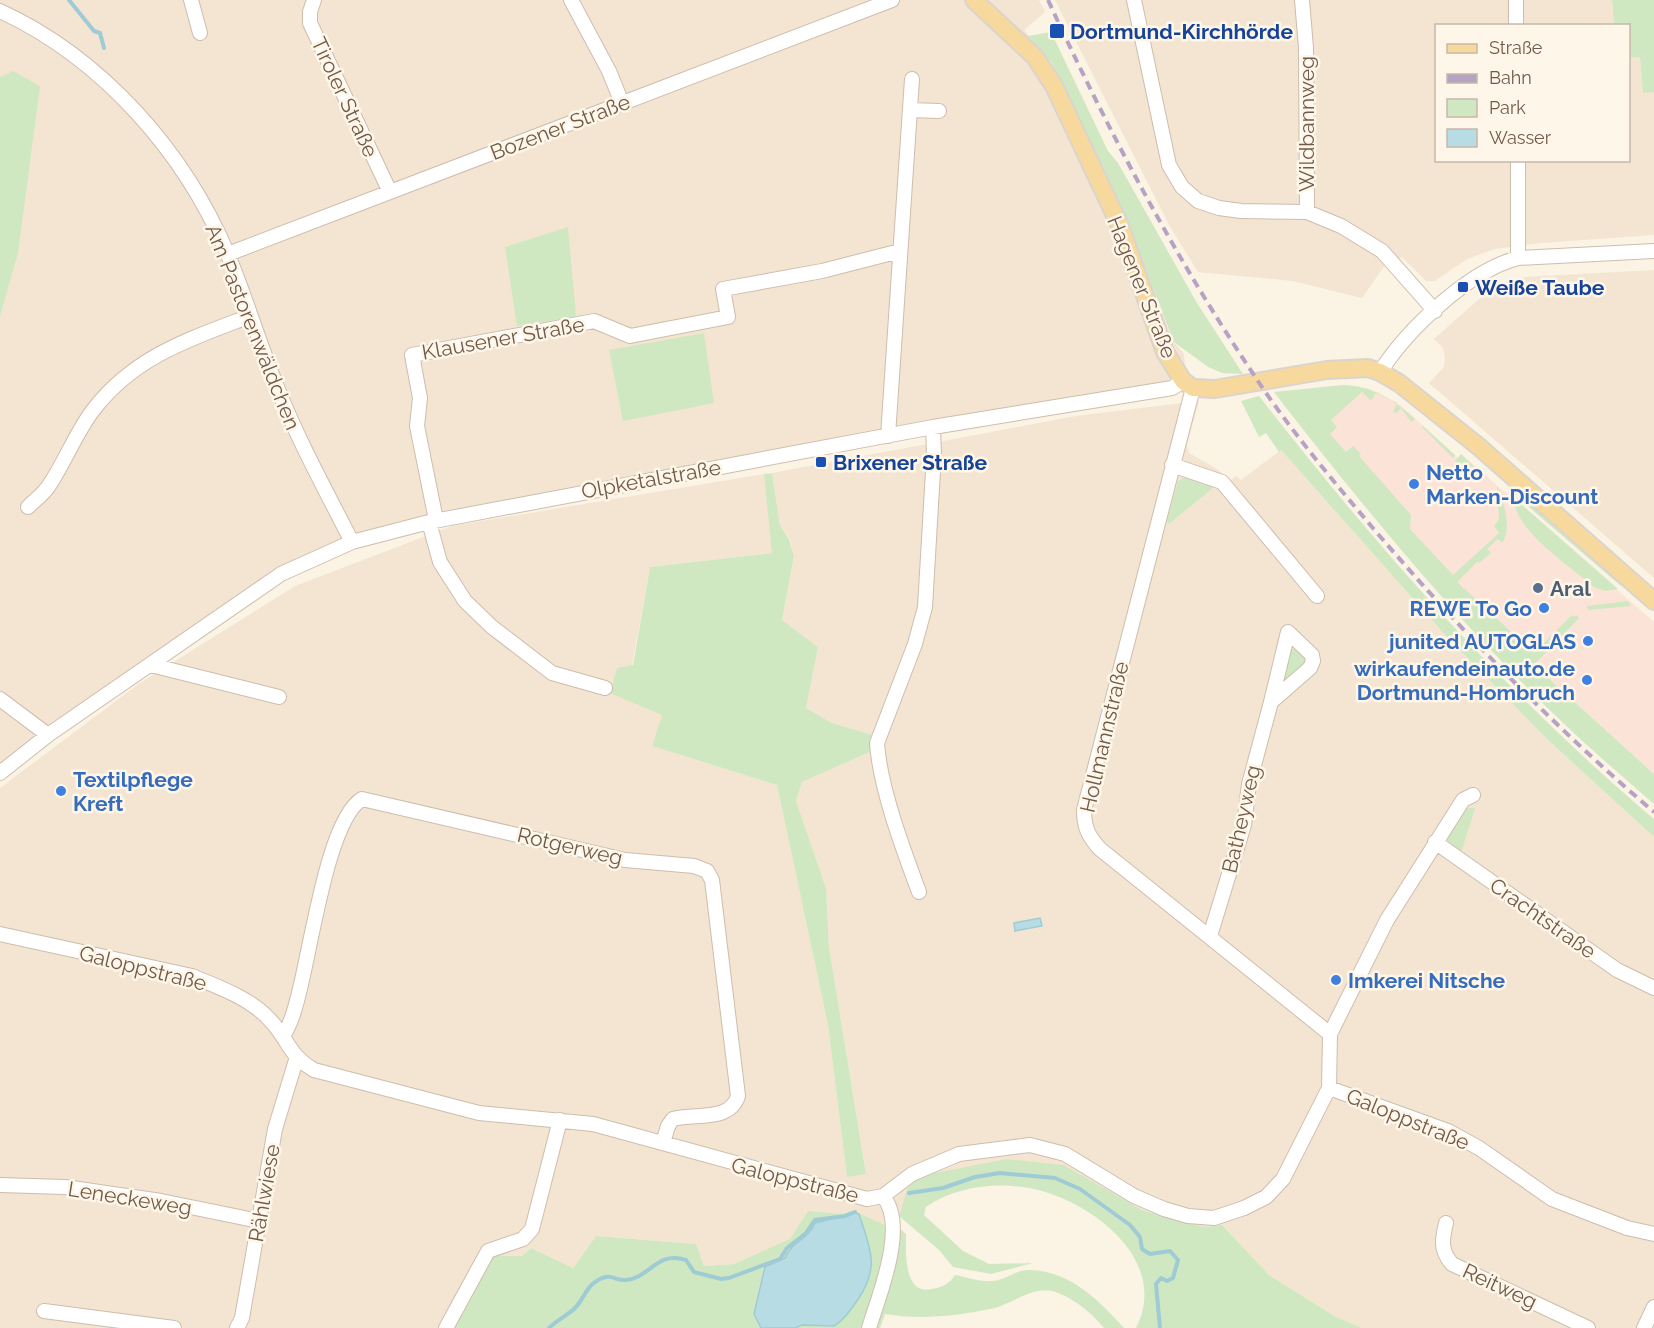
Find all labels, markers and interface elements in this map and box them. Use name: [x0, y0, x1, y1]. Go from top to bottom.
place label: Dortmund-Kirchhörde: [1070, 19, 1293, 44]
marker: Dortmund-Kirchhörde: [1048, 22, 1066, 40]
legend: [1435, 24, 1630, 162]
street label: Tiroler Straße: [306, 33, 384, 161]
text: Straße: [1489, 37, 1543, 58]
street label: Wildbannweg: [1294, 56, 1319, 192]
text: Bahn: [1489, 67, 1532, 88]
street label: Bozener Straße: [487, 89, 633, 165]
text: Park: [1489, 97, 1526, 118]
text: Wasser: [1489, 127, 1552, 148]
street label: Hagener Straße: [1102, 212, 1182, 362]
street label: Am Pastorenwäldchen: [200, 221, 306, 433]
place label: Weiße Taube: [1475, 275, 1605, 300]
marker: Weiße Taube: [1456, 280, 1470, 294]
street label: Klausener Straße: [420, 311, 586, 365]
place label: Brixener Straße: [833, 450, 987, 475]
street label: Olpketalstraße: [579, 454, 723, 504]
marker: Brixener Straße: [814, 455, 828, 469]
place label: Netto Marken-Discount: [1426, 460, 1598, 509]
marker: Netto Marken-Discount: [1407, 477, 1421, 491]
place label: Aral: [1550, 576, 1591, 601]
marker: Aral: [1531, 581, 1545, 595]
place label: REWE To Go: [1410, 596, 1532, 621]
marker: REWE To Go: [1537, 601, 1551, 615]
place label: junited AUTOGLAS: [1386, 629, 1576, 654]
marker: junited AUTOGLAS: [1581, 634, 1595, 648]
place label: wirkaufendeinauto.de Dortmund-Hombruch: [1354, 656, 1575, 705]
street label: Hollmannstraße: [1074, 659, 1134, 815]
marker: wirkaufendeinauto.de Dortmund-Hombruch: [1580, 673, 1594, 687]
street label: Batheyweg: [1216, 763, 1266, 875]
place label: Textilpflege Kreft: [73, 767, 193, 816]
marker: Textilpflege Kreft: [54, 784, 68, 798]
street label: Rotgerweg: [515, 822, 625, 870]
street label: Crachtstraße: [1485, 872, 1601, 964]
street label: Galoppstraße: [77, 940, 209, 996]
place label: Imkerei Nitsche: [1348, 968, 1506, 993]
marker: Imkerei Nitsche: [1329, 973, 1343, 987]
street label: Galoppstraße: [1343, 1083, 1473, 1155]
street label: Rählwiese: [243, 1142, 285, 1244]
street label: Galoppstraße: [729, 1152, 861, 1208]
street label: Leneckeweg: [66, 1176, 194, 1220]
street label: Reitweg: [1459, 1258, 1541, 1314]

